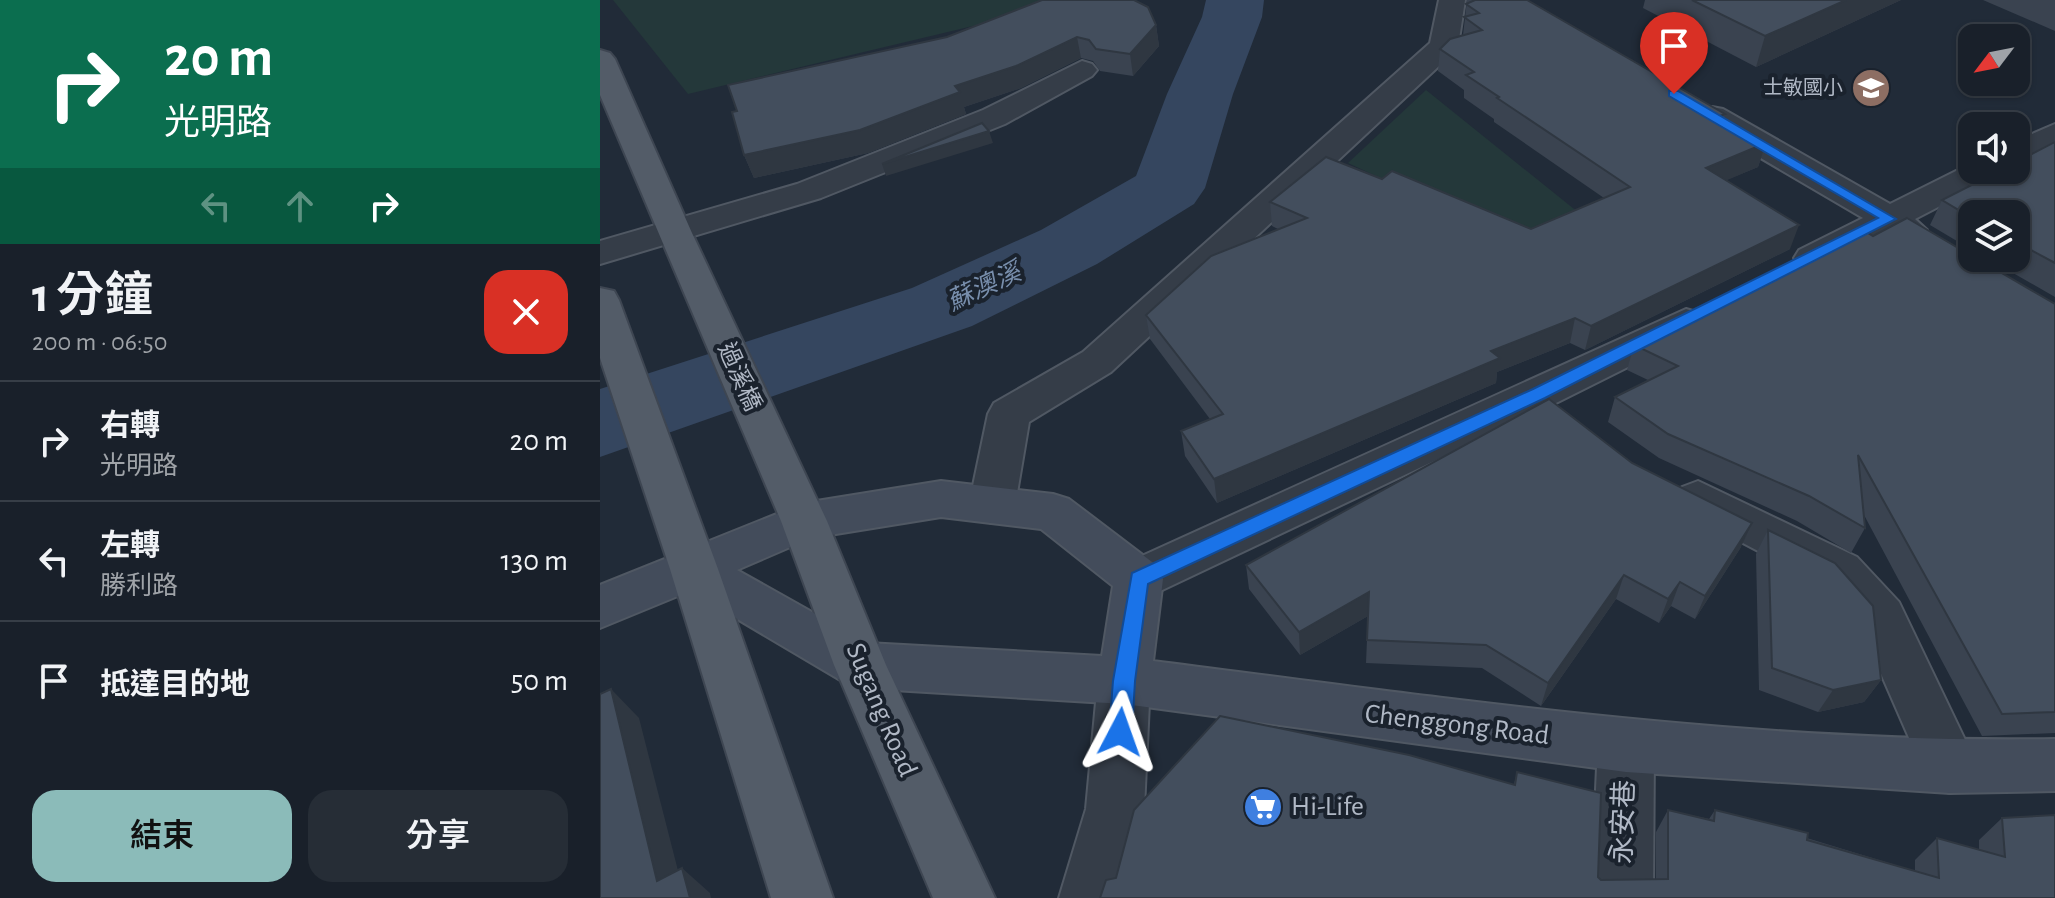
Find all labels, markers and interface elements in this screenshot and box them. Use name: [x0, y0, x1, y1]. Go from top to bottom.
pin: [1640, 12, 1708, 94]
icon: arrive: [1652, 24, 1696, 68]
north arrow: [1958, 24, 2030, 96]
map controls: [1958, 24, 2030, 272]
text: 20 m: [164, 30, 273, 86]
icon: right: [32, 32, 136, 136]
school or university icon: 士敏國小: [1850, 67, 1892, 109]
place label: 士敏國小: [1763, 77, 1843, 98]
text: 光明路: [164, 105, 272, 141]
button: sound: [1958, 112, 2030, 184]
icon: left: [194, 184, 238, 228]
icon: ahead: [278, 184, 322, 228]
icon: right: [362, 184, 406, 228]
button: layers: [1958, 200, 2030, 272]
water label: 蘇澳溪: [943, 256, 1028, 315]
button: close: [484, 270, 568, 354]
text: 1 分鐘: [32, 273, 153, 321]
text: 200 m · 06:50: [32, 329, 167, 355]
street label: 過溪橋: [713, 338, 766, 415]
text: 右轉: [100, 411, 160, 441]
icon: right: [32, 419, 76, 463]
text: 20 m: [510, 426, 568, 456]
text: 光明路: [100, 453, 178, 479]
text: 左轉: [100, 531, 160, 561]
icon: left: [32, 539, 76, 583]
text: 130 m: [501, 546, 568, 576]
text: 勝利路: [100, 573, 178, 599]
street label: Sugang Road: [840, 639, 922, 781]
icon: arrive: [32, 659, 76, 703]
text: 50 m: [511, 666, 568, 696]
text: 抵達目的地: [100, 670, 250, 700]
position arrow: [1078, 690, 1162, 774]
street label: Chenggong Road: [1363, 700, 1551, 750]
street label: 永安巷: [1607, 779, 1639, 864]
supermarket icon: Hi-Life: [1242, 786, 1284, 828]
button: 結束: [32, 790, 292, 882]
button: 分享: [308, 790, 568, 882]
place label: Hi-Life: [1291, 793, 1364, 821]

